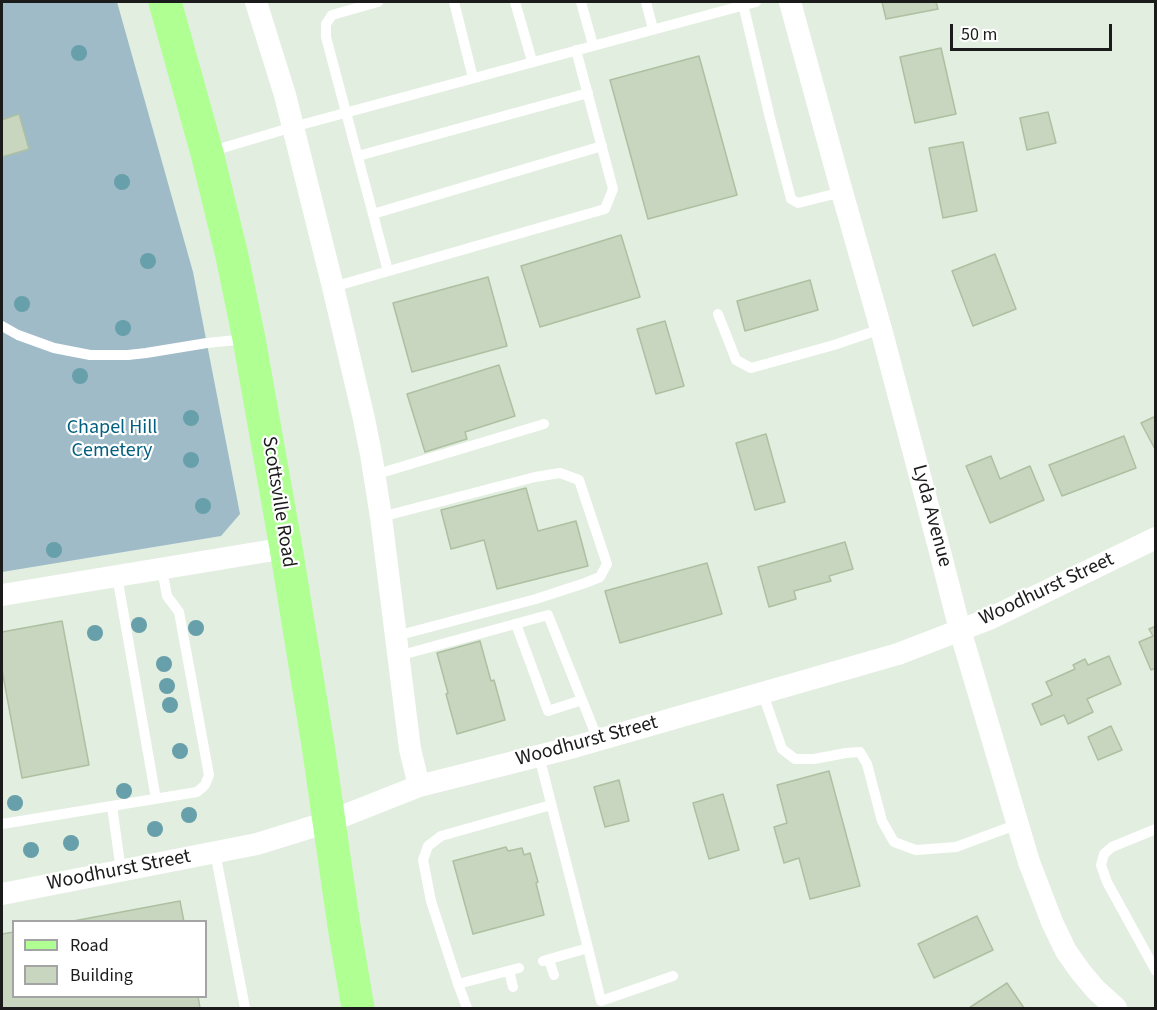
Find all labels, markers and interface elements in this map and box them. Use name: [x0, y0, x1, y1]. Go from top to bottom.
scale bar: [953, 12, 1115, 50]
text: 50 m: [961, 22, 997, 47]
park label: Chapel Hill Cemetery: [67, 417, 157, 464]
street label: Scottsville Road: [256, 435, 300, 569]
street label: Lyda Avenue: [906, 462, 956, 570]
street label: Woodhurst Street: [976, 548, 1118, 632]
street label: Woodhurst Street: [513, 712, 661, 772]
street label: Woodhurst Street: [45, 845, 193, 897]
legend: [12, 920, 207, 998]
text: Road: [70, 933, 109, 958]
text: Building: [70, 963, 133, 988]

